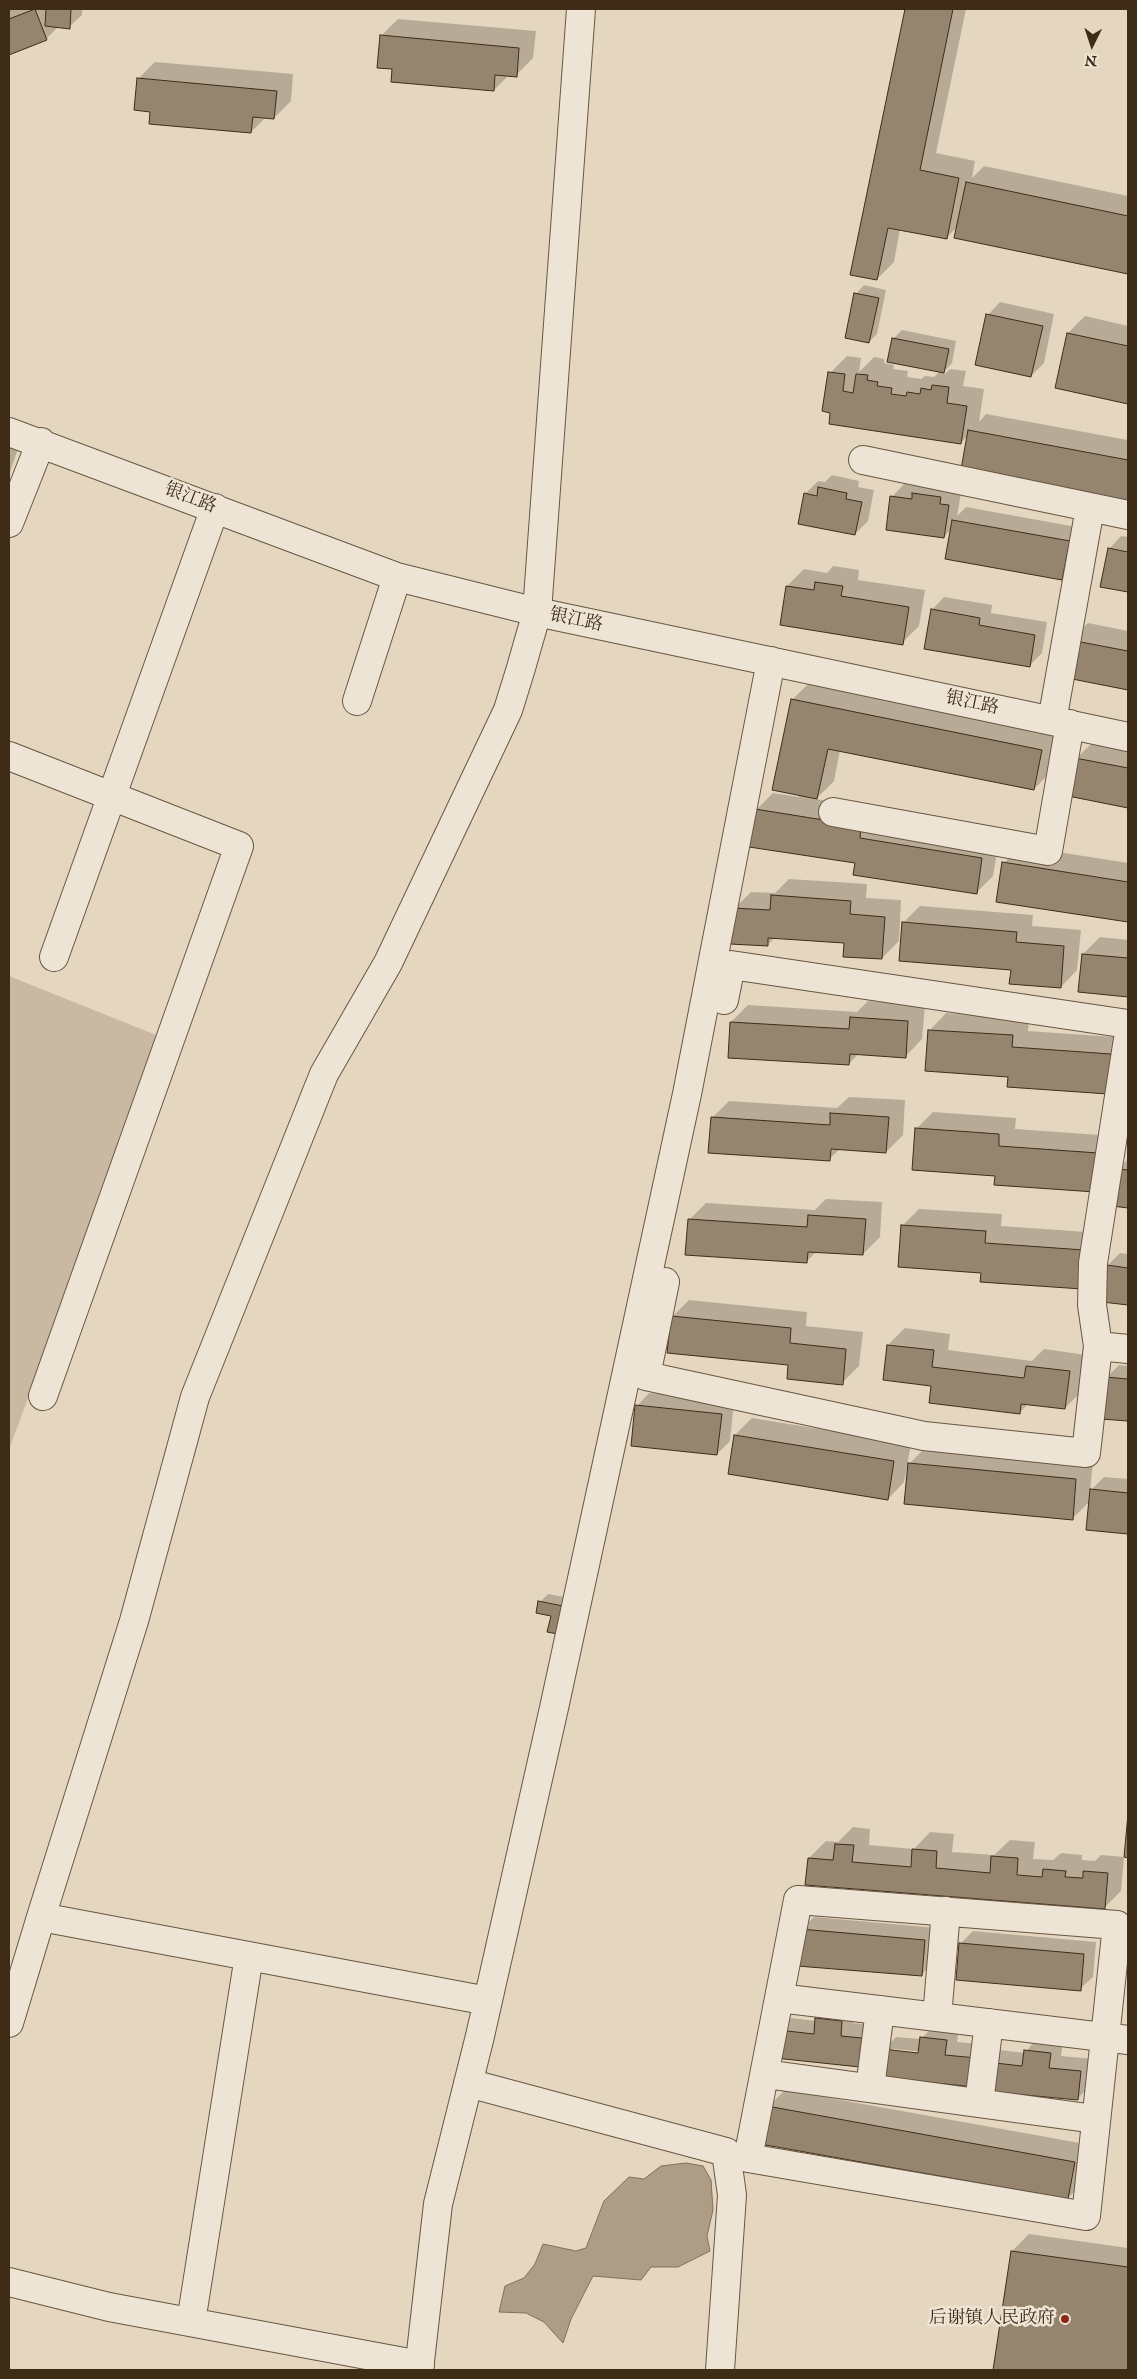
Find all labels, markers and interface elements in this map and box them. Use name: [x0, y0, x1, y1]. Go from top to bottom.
north arrow: [1067, 20, 1117, 70]
text: N: [1084, 51, 1098, 69]
street label: 银江路: [161, 479, 219, 519]
street label: 银江路: [547, 605, 605, 637]
street label: 银江路: [943, 688, 1001, 720]
place label: 后谢镇人民政府: [929, 2308, 1055, 2330]
marker: 后谢镇人民政府: [1059, 2313, 1071, 2325]

